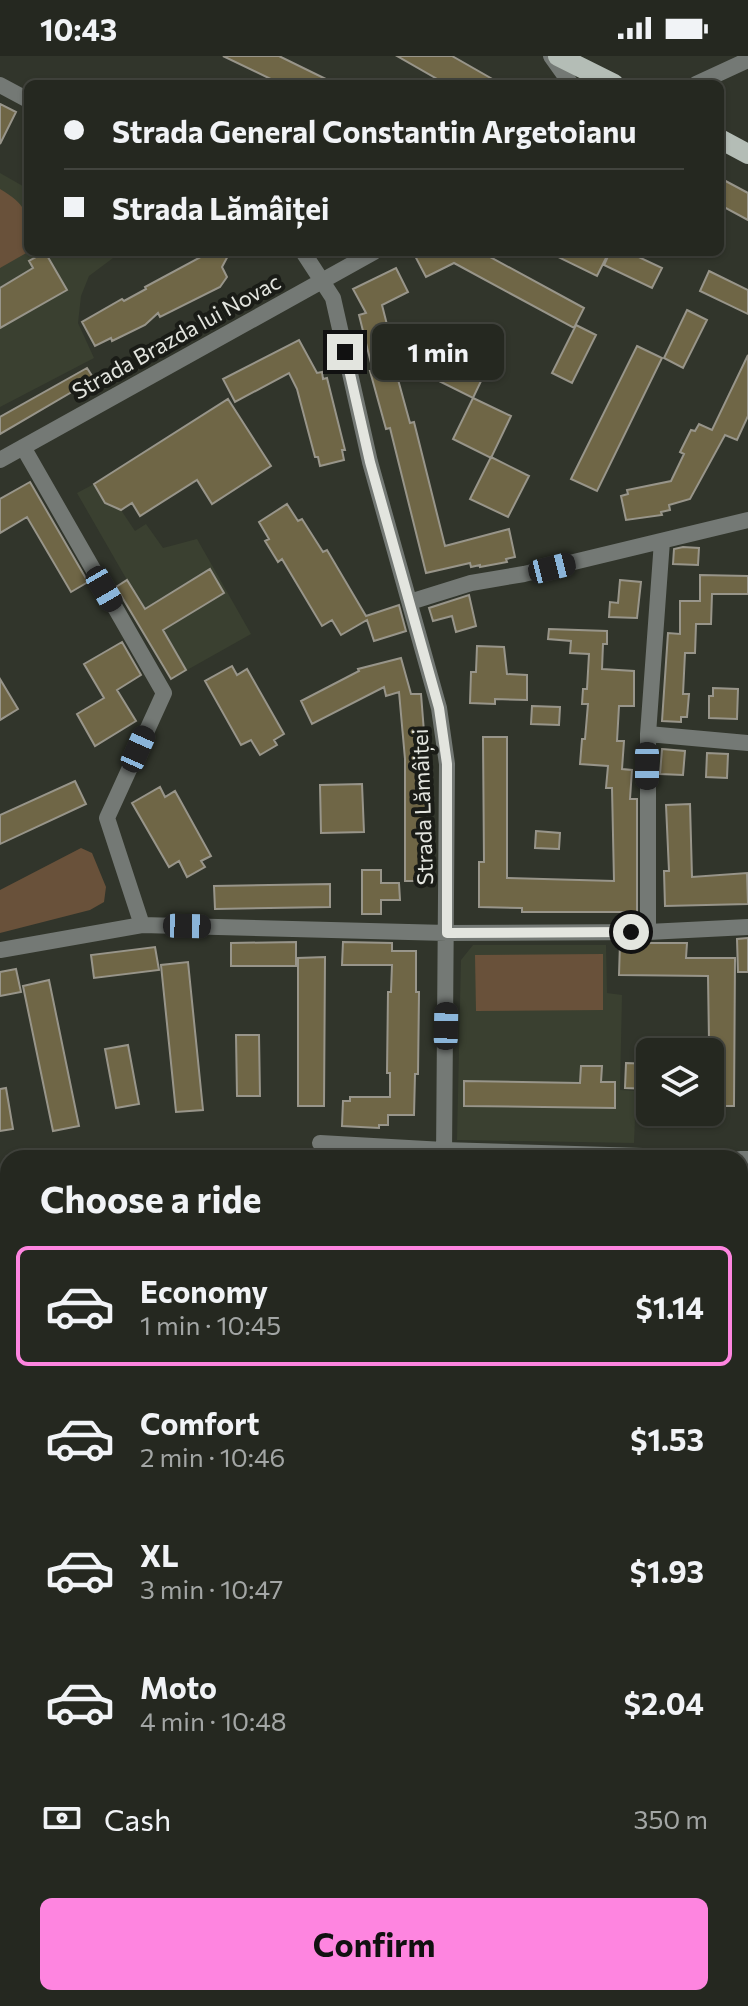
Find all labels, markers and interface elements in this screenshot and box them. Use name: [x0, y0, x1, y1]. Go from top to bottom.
text: 10:43: [40, 10, 117, 47]
text: Strada General Constantin Argetoianu: [112, 112, 636, 149]
text: Strada Lămâiței: [112, 189, 329, 226]
street label: Strada Brazda lui Novac: [67, 267, 285, 405]
callout: 1 min: [373, 324, 505, 380]
route end: [327, 334, 363, 370]
text: 1 min: [407, 336, 469, 367]
car: [526, 551, 578, 585]
car: [82, 562, 126, 616]
car: [117, 722, 159, 776]
street label: Strada Lămâiței: [406, 728, 439, 886]
car: [635, 742, 659, 790]
car: [163, 914, 211, 938]
route start: [613, 914, 649, 950]
car: [434, 1002, 458, 1050]
map controls: [636, 1038, 724, 1126]
button: layers: [636, 1038, 724, 1126]
text: Choose a ride: [40, 1176, 261, 1220]
icon: car: [44, 1270, 116, 1342]
text: Economy: [140, 1272, 268, 1309]
text: $1.14: [635, 1288, 704, 1325]
text: 1 min · 10:45: [140, 1309, 281, 1340]
icon: car: [44, 1402, 116, 1474]
text: Comfort: [140, 1404, 259, 1441]
text: $1.53: [630, 1420, 704, 1457]
text: 2 min · 10:46: [140, 1441, 285, 1472]
icon: car: [44, 1534, 116, 1606]
text: XL: [140, 1536, 179, 1573]
text: $1.93: [630, 1552, 704, 1589]
text: 3 min · 10:47: [140, 1573, 283, 1604]
icon: car: [44, 1666, 116, 1738]
text: Moto: [140, 1668, 217, 1705]
text: $2.04: [624, 1684, 704, 1721]
text: 4 min · 10:48: [140, 1705, 287, 1736]
icon: cash: [40, 1796, 84, 1840]
text: Cash: [104, 1800, 171, 1837]
text: 350 m: [634, 1803, 708, 1834]
button: Confirm: [40, 1898, 708, 1990]

